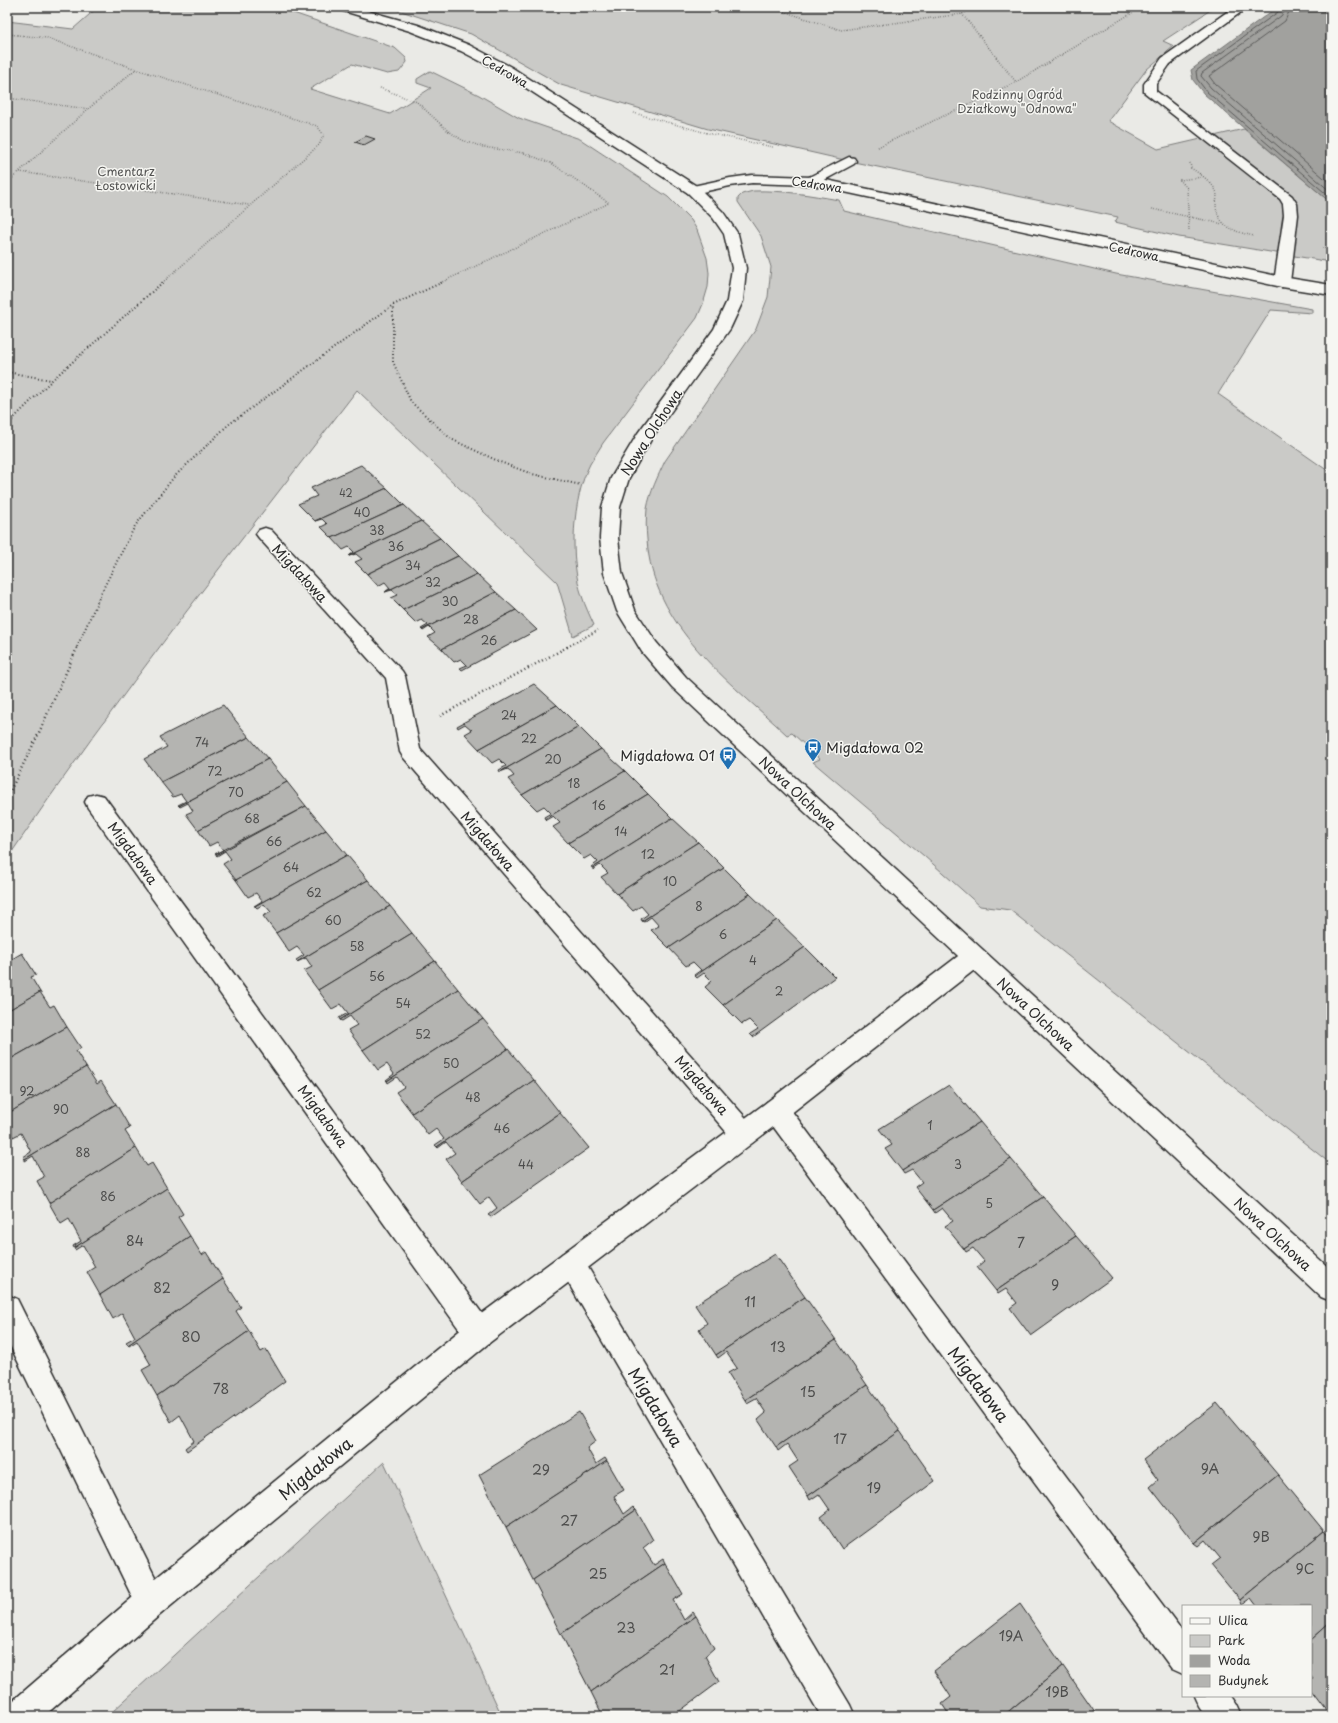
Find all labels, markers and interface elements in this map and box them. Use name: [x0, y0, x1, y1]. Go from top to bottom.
street label: Cedrowa: [478, 50, 532, 92]
park label: Rodzinny Ogród Działkowy "Odnowa": [957, 85, 1077, 117]
park label: Cmentarz Łostowicki: [95, 162, 156, 194]
street label: Cedrowa: [790, 171, 844, 197]
street label: Cedrowa: [1107, 237, 1161, 265]
street label: Nowa Olchowa: [615, 384, 687, 479]
house number: 42: [339, 485, 353, 500]
house number: 40: [354, 503, 371, 521]
house number: 38: [369, 521, 385, 539]
house number: 36: [388, 537, 404, 555]
street label: Migdałowa: [267, 539, 333, 607]
house number: 34: [405, 556, 421, 574]
house number: 32: [425, 573, 441, 591]
house number: 30: [442, 592, 459, 610]
house number: 28: [463, 610, 479, 628]
house number: 26: [481, 631, 497, 649]
house number: 24: [501, 706, 517, 724]
house number: 22: [521, 729, 537, 747]
house number: 74: [195, 733, 209, 751]
bus stop icon: Migdałowa 02: [803, 737, 823, 762]
place label: Migdałowa 02: [826, 737, 924, 758]
place label: Migdałowa 01: [620, 745, 715, 766]
bus stop icon: Migdałowa 01: [718, 745, 738, 770]
house number: 20: [544, 750, 562, 768]
street label: Nowa Olchowa: [754, 751, 842, 835]
house number: 72: [207, 762, 223, 780]
house number: 18: [568, 774, 580, 792]
house number: 70: [228, 783, 244, 801]
house number: 16: [592, 796, 606, 814]
street label: Migdałowa: [456, 807, 520, 876]
house number: 68: [244, 809, 260, 827]
street label: Migdałowa: [103, 817, 163, 889]
house number: 14: [614, 822, 628, 840]
house number: 66: [266, 832, 282, 850]
house number: 12: [641, 845, 655, 863]
house number: 64: [283, 858, 299, 876]
house number: 10: [663, 872, 677, 890]
house number: 62: [306, 883, 322, 901]
house number: 8: [695, 897, 703, 915]
house number: 60: [324, 911, 342, 929]
house number: 6: [719, 925, 727, 943]
house number: 58: [349, 937, 365, 955]
house number: 4: [749, 951, 757, 969]
house number: 56: [369, 967, 385, 985]
street label: Nowa Olchowa: [992, 972, 1080, 1056]
house number: 2: [775, 982, 783, 1000]
house number: 54: [395, 994, 411, 1012]
house number: 52: [415, 1025, 431, 1043]
street label: Migdałowa: [670, 1051, 734, 1120]
house number: 50: [443, 1054, 459, 1072]
street label: Migdałowa: [293, 1080, 353, 1152]
house number: 92: [19, 1082, 35, 1100]
house number: 48: [465, 1088, 481, 1106]
house number: 90: [53, 1100, 69, 1118]
house number: 1: [927, 1116, 933, 1134]
house number: 46: [494, 1119, 510, 1137]
house number: 88: [76, 1143, 90, 1161]
house number: 44: [518, 1155, 534, 1173]
house number: 3: [954, 1155, 962, 1173]
house number: 86: [100, 1187, 116, 1205]
street label: Nowa Olchowa: [1229, 1192, 1317, 1276]
house number: 5: [985, 1194, 993, 1212]
house number: 84: [126, 1230, 144, 1251]
house number: 7: [1017, 1232, 1025, 1253]
house number: 9: [1051, 1274, 1059, 1295]
house number: 82: [153, 1277, 171, 1298]
house number: 11: [744, 1291, 756, 1312]
house number: 80: [182, 1326, 200, 1347]
house number: 13: [770, 1336, 786, 1357]
street label: Migdałowa: [942, 1341, 1016, 1428]
street label: Migdałowa: [622, 1362, 690, 1452]
house number: 78: [213, 1378, 229, 1399]
house number: 15: [800, 1381, 816, 1402]
house number: 17: [833, 1428, 847, 1449]
street label: Migdałowa: [272, 1430, 358, 1506]
house number: 9A: [1201, 1458, 1220, 1479]
house number: 29: [532, 1459, 550, 1480]
house number: 19: [867, 1477, 881, 1498]
house number: 27: [560, 1510, 578, 1531]
house number: 9B: [1252, 1526, 1270, 1547]
house number: 9C: [1296, 1558, 1314, 1579]
house number: 25: [589, 1563, 607, 1584]
legend: [1182, 1605, 1312, 1697]
text: Ulica: [1218, 1611, 1248, 1629]
house number: 23: [617, 1617, 635, 1638]
house number: 19A: [999, 1625, 1024, 1646]
text: Park: [1218, 1631, 1245, 1649]
text: Woda: [1218, 1651, 1251, 1669]
house number: 21: [659, 1659, 675, 1680]
text: Budynek: [1218, 1671, 1268, 1689]
house number: 19B: [1045, 1681, 1069, 1702]

